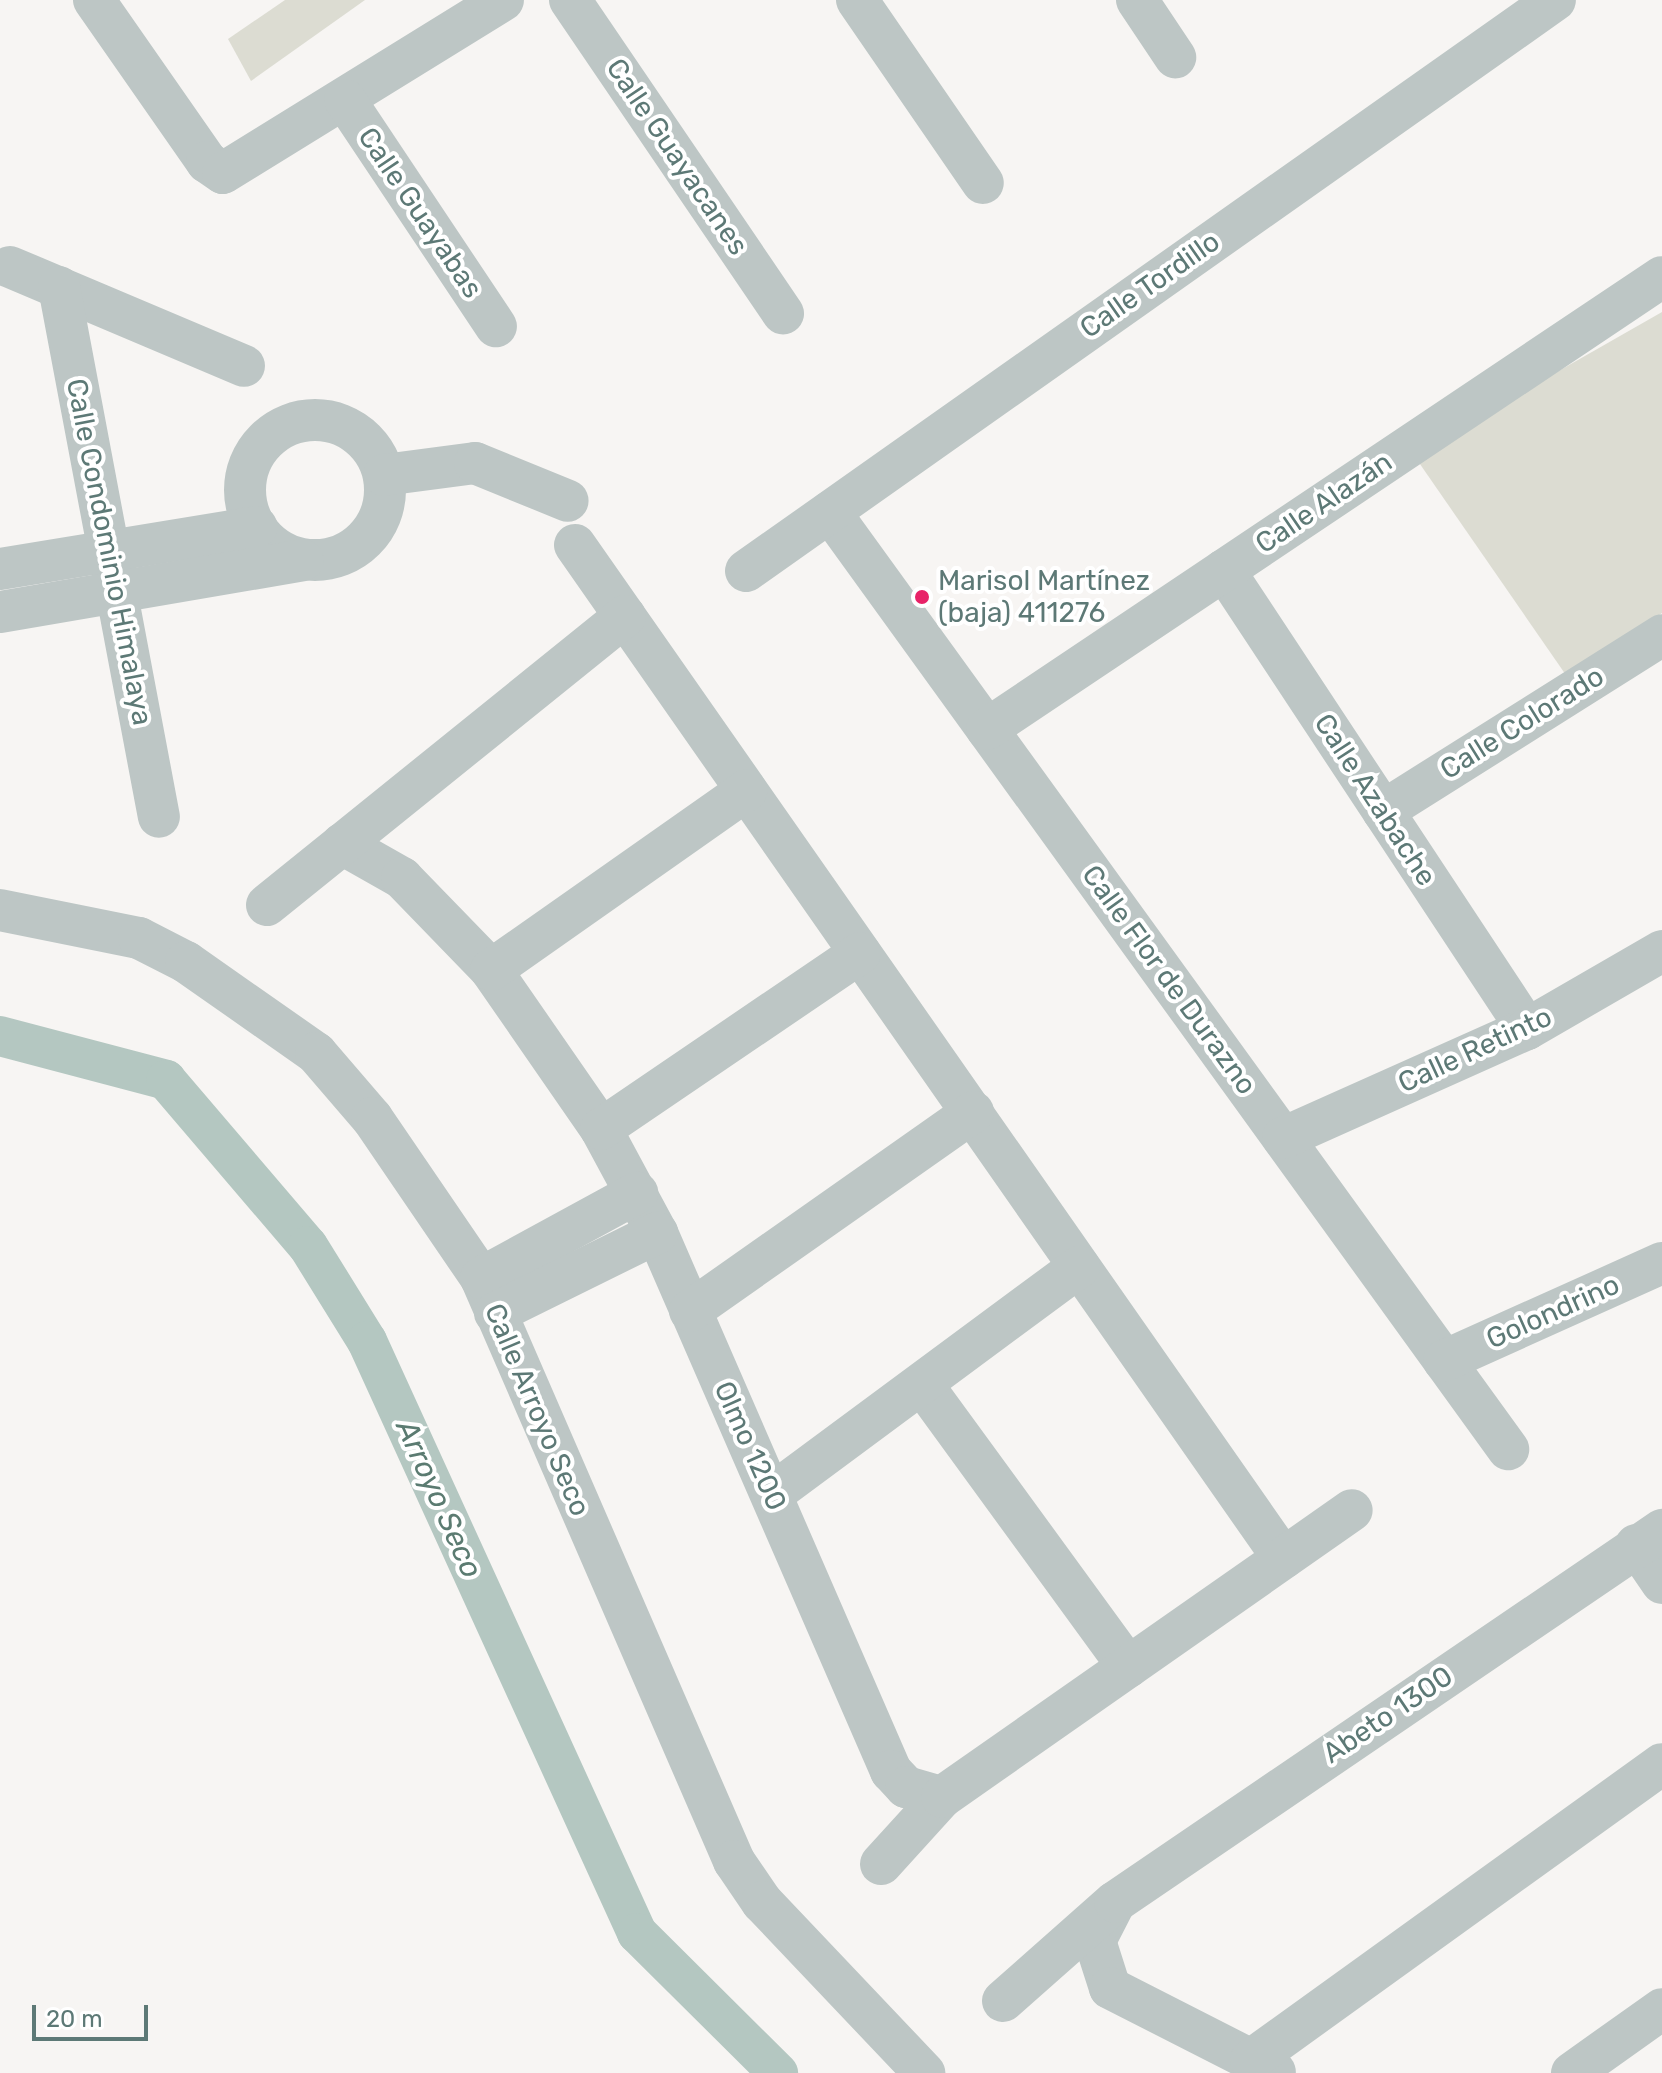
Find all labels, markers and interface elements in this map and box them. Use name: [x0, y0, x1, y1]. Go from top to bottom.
street label: Calle Guayacanes: [599, 52, 755, 262]
street label: Calle Guayabas: [351, 121, 489, 305]
street label: Calle Tordillo: [1073, 224, 1227, 346]
street label: Calle Condominio Himalaya: [59, 376, 159, 728]
street label: Calle Alazán: [1249, 445, 1399, 561]
place label: Marisol Martínez (baja) 411276: [938, 564, 1150, 630]
marker: Marisol Martínez (baja) 411276: [913, 588, 931, 606]
street label: Calle Colorado: [1434, 659, 1610, 787]
street label: Calle Azabache: [1307, 707, 1443, 893]
street label: Calle Flor de Durazno: [1074, 859, 1264, 1101]
street label: Calle Retinto: [1393, 1000, 1557, 1100]
street label: Golondrino: [1481, 1268, 1625, 1356]
street label: Calle Arroyo Seco: [477, 1298, 597, 1522]
street label: Olmo 1200: [707, 1376, 793, 1516]
water label: Arroyo Seco: [388, 1414, 490, 1584]
street label: Abeto 1300: [1317, 1659, 1459, 1771]
scale bar: [36, 1989, 152, 2039]
text: 20 m: [46, 2005, 103, 2033]

